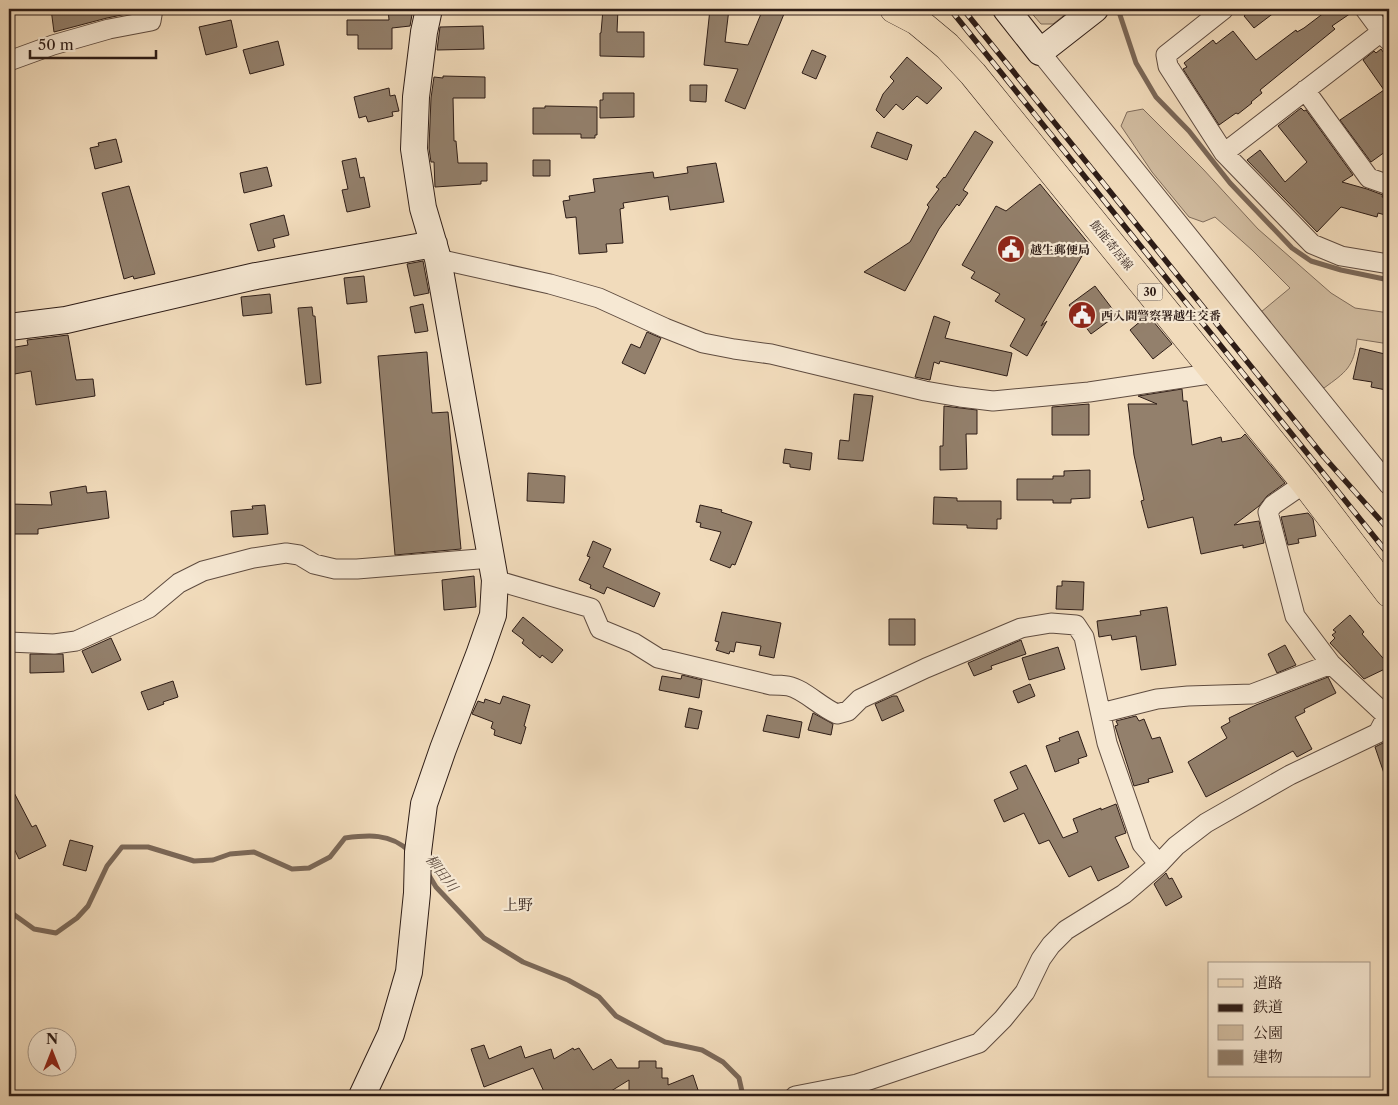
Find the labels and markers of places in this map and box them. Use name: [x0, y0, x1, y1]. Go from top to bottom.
public building icon: 越生郵便局: [996, 234, 1026, 264]
place label: 越生郵便局: [1030, 242, 1090, 257]
public building icon: 西入間警察署越生交番: [1067, 300, 1097, 330]
place label: 西入間警察署越生交番: [1101, 308, 1221, 323]

